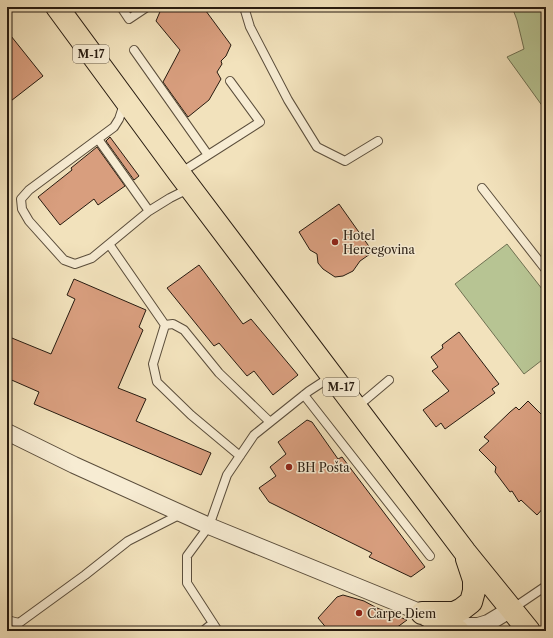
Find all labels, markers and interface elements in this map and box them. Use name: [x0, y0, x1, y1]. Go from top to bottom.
road number: M-17: [73, 45, 109, 63]
place label: Hotel Hercegovina: [343, 228, 416, 257]
marker: Hotel Hercegovina: [330, 237, 340, 247]
road number: M-17: [323, 378, 359, 396]
place label: BH Pošta: [297, 460, 350, 475]
marker: BH Pošta: [284, 462, 294, 472]
place label: Carpe Diem: [367, 606, 436, 621]
marker: Carpe Diem: [354, 608, 364, 618]

